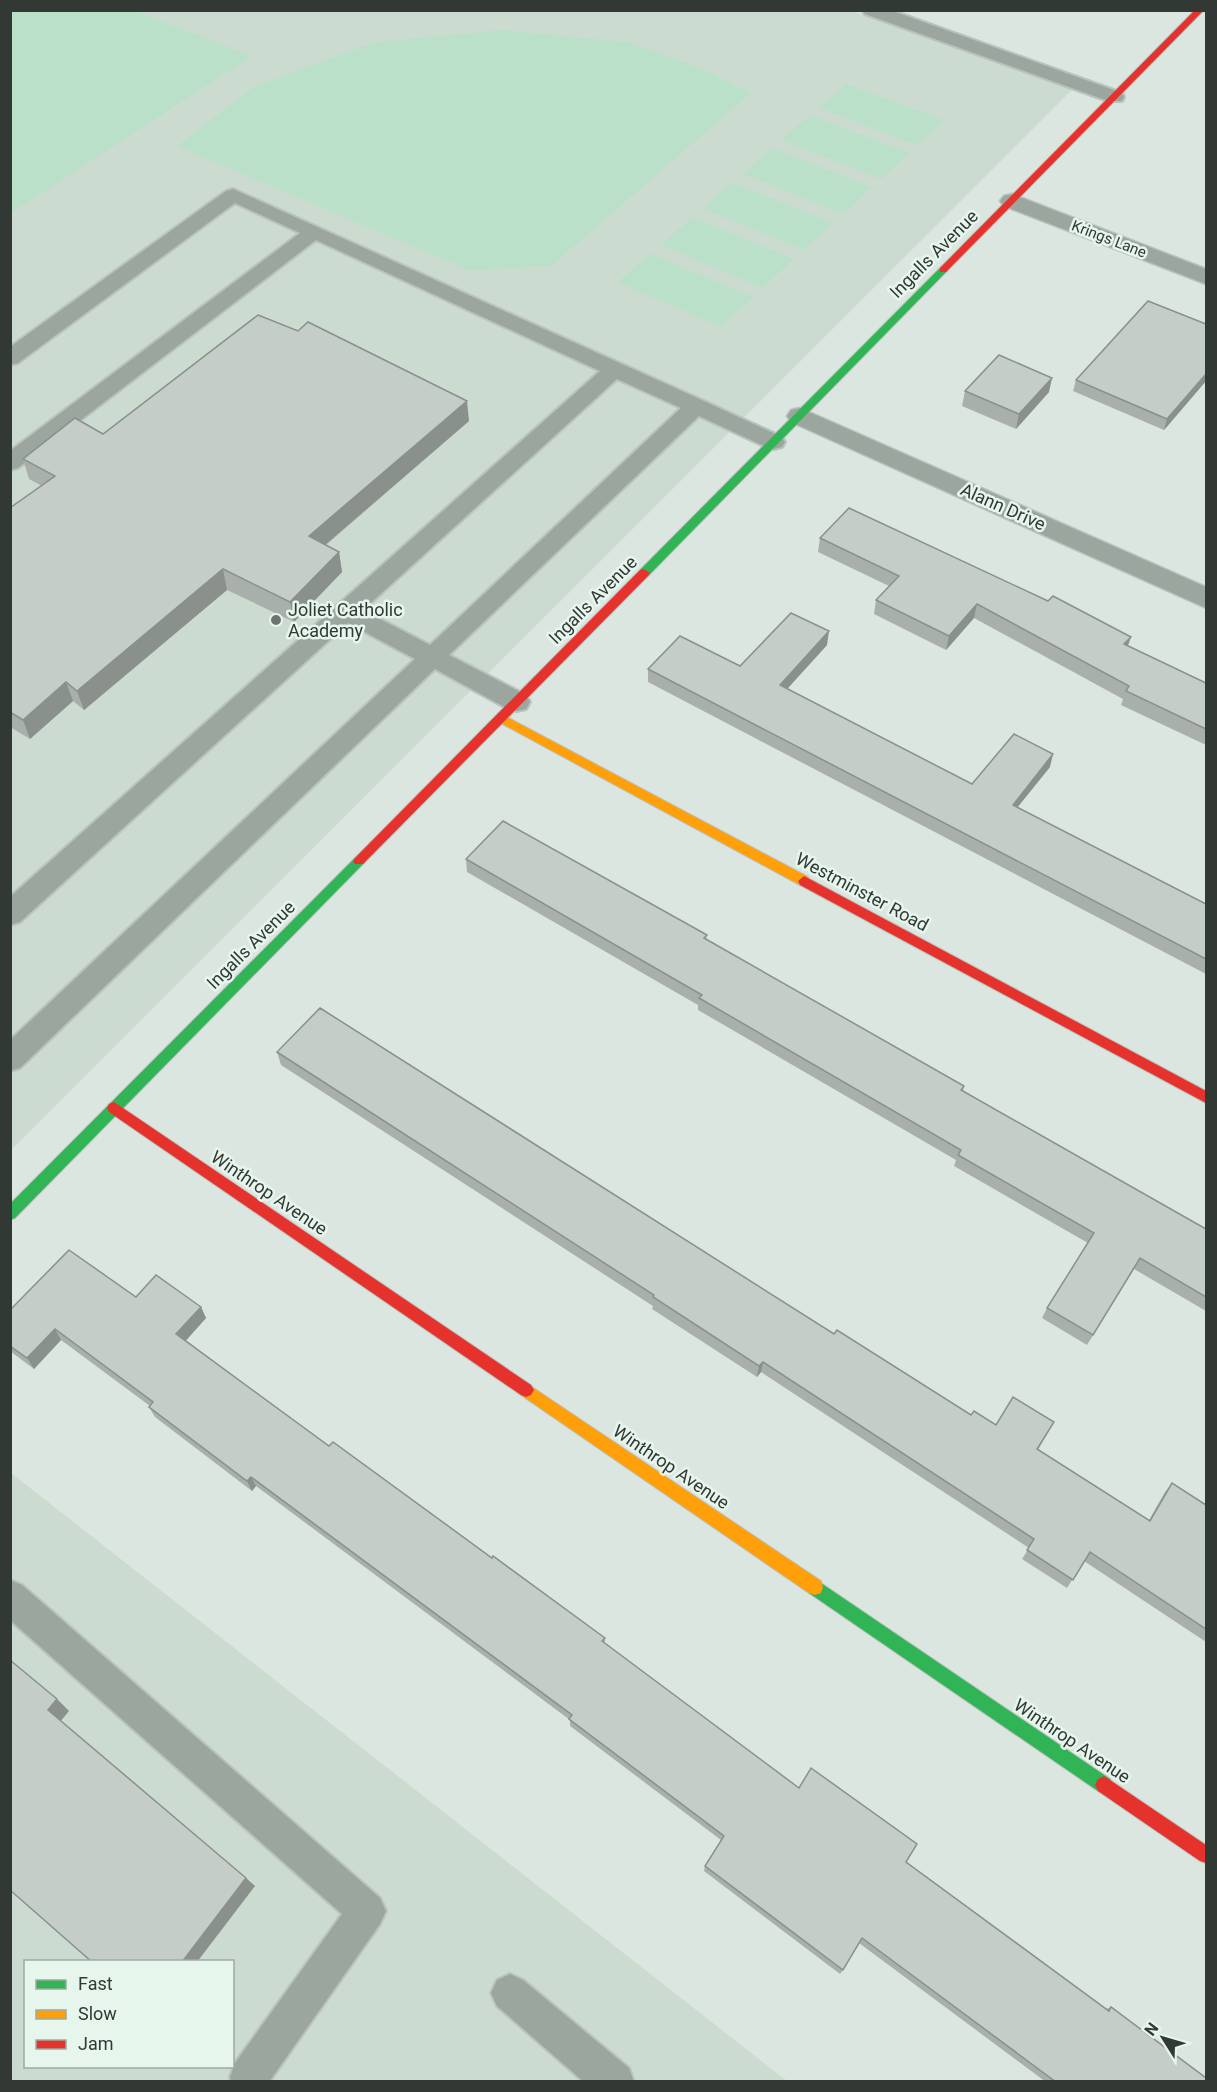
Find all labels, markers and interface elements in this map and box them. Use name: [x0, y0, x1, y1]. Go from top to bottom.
street label: Ingalls Avenue: [885, 205, 982, 302]
street label: Krings Lane: [1069, 216, 1149, 262]
street label: Alann Drive: [958, 479, 1049, 535]
street label: Ingalls Avenue: [544, 551, 641, 648]
place label: Joliet Catholic Academy: [288, 599, 403, 641]
marker: Joliet Catholic Academy: [269, 613, 283, 627]
street label: Westminster Road: [792, 848, 932, 935]
street label: Ingalls Avenue: [202, 896, 299, 993]
street label: Winthrop Avenue: [207, 1146, 331, 1239]
street label: Winthrop Avenue: [609, 1420, 733, 1513]
street label: Winthrop Avenue: [1010, 1694, 1134, 1787]
legend: [24, 1960, 234, 2068]
text: Fast: [78, 1973, 113, 1994]
text: Slow: [78, 2003, 117, 2024]
north arrow: [1133, 2008, 1193, 2068]
text: N: [1140, 2019, 1162, 2040]
text: Jam: [78, 2033, 114, 2054]

